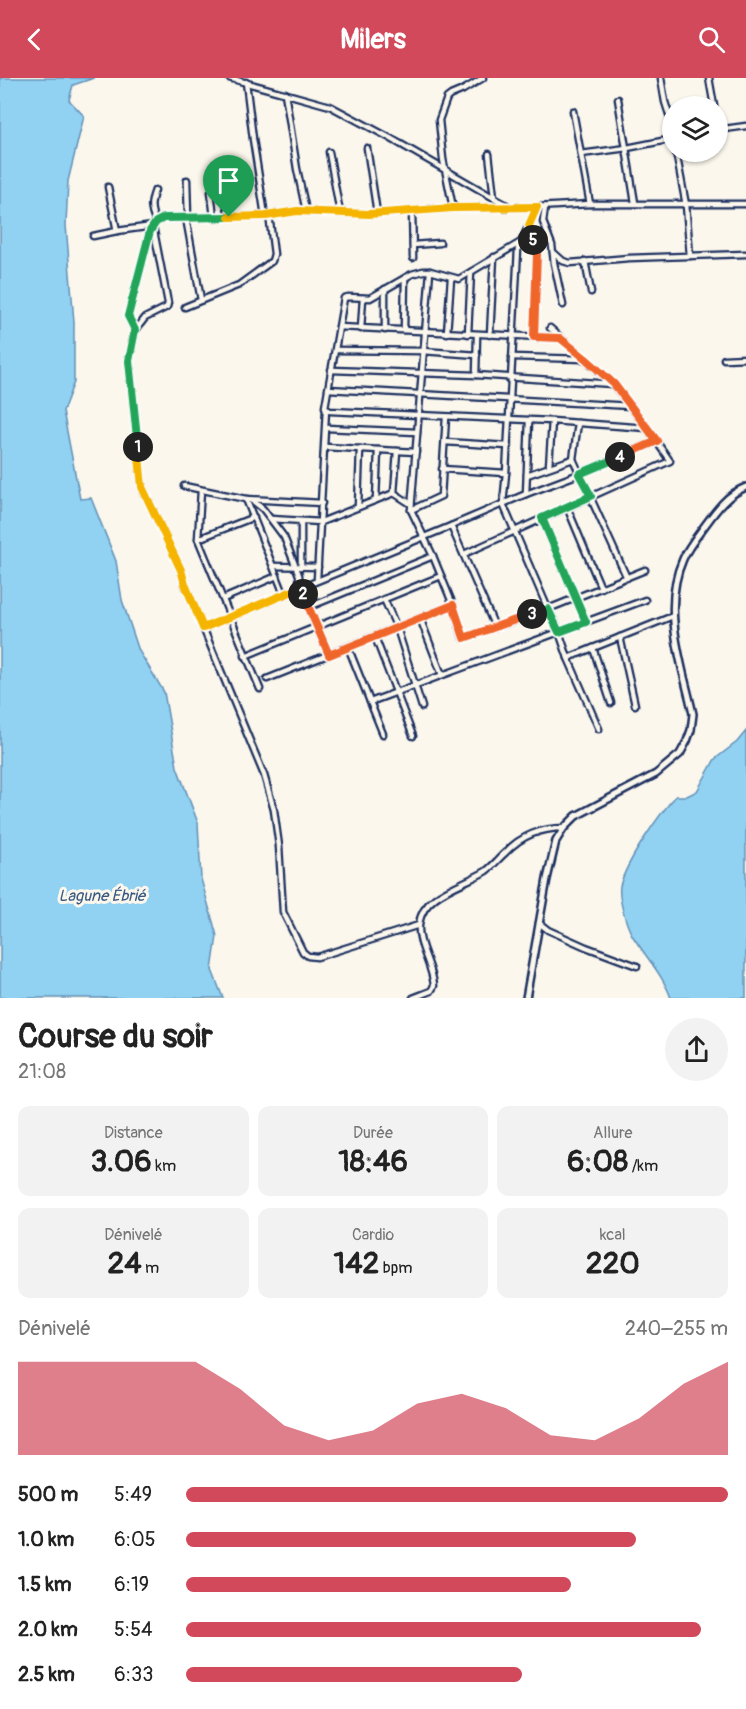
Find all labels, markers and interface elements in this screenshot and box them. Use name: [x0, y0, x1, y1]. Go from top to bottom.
icon: back: [18, 23, 51, 56]
text: Milers: [340, 23, 406, 56]
icon: search: [695, 23, 728, 56]
map controls: [662, 96, 728, 162]
button: layers: [662, 96, 728, 162]
pin: [203, 155, 254, 217]
icon: arrive: [212, 164, 245, 197]
pin: 5: [518, 225, 548, 255]
text: 5: [529, 230, 537, 250]
pin: 1: [123, 432, 153, 462]
text: 1: [135, 437, 141, 457]
pin: 4: [605, 442, 635, 472]
text: 4: [615, 447, 625, 467]
pin: 2: [288, 579, 318, 609]
text: 2: [299, 584, 307, 604]
pin: 3: [517, 599, 547, 629]
text: 3: [528, 604, 536, 624]
water label: Lagune Ébrié: [59, 886, 147, 906]
text: Course du soir: [18, 1016, 213, 1057]
button: share: [665, 1018, 728, 1081]
text: 21:08: [18, 1059, 66, 1084]
text: Distance: [104, 1123, 163, 1143]
text: Durée: [353, 1123, 393, 1143]
text: Allure: [593, 1123, 632, 1143]
text: 3.06: [91, 1143, 152, 1180]
text: 18:46: [338, 1143, 408, 1180]
text: 6:08: [567, 1143, 628, 1180]
text: km: [152, 1156, 176, 1176]
text: /km: [628, 1156, 658, 1176]
text: Dénivelé: [104, 1225, 163, 1245]
text: Cardio: [352, 1225, 394, 1245]
text: kcal: [600, 1225, 626, 1245]
text: 24: [107, 1245, 142, 1282]
text: 142: [333, 1245, 379, 1282]
text: 220: [586, 1245, 640, 1282]
text: m: [142, 1258, 159, 1278]
text: bpm: [379, 1258, 412, 1278]
text: Dénivelé: [18, 1316, 91, 1341]
text: 240–255 m: [625, 1316, 728, 1341]
text: 500 m: [18, 1482, 78, 1507]
text: 5:49: [114, 1482, 152, 1507]
text: 1.0 km: [18, 1527, 74, 1552]
text: 6:05: [114, 1527, 155, 1552]
text: 1.5 km: [18, 1572, 71, 1597]
text: 6:19: [114, 1572, 149, 1597]
text: 2.0 km: [18, 1617, 78, 1642]
text: 5:54: [114, 1617, 153, 1642]
text: 2.5 km: [18, 1662, 75, 1687]
text: 6:33: [114, 1662, 153, 1687]

